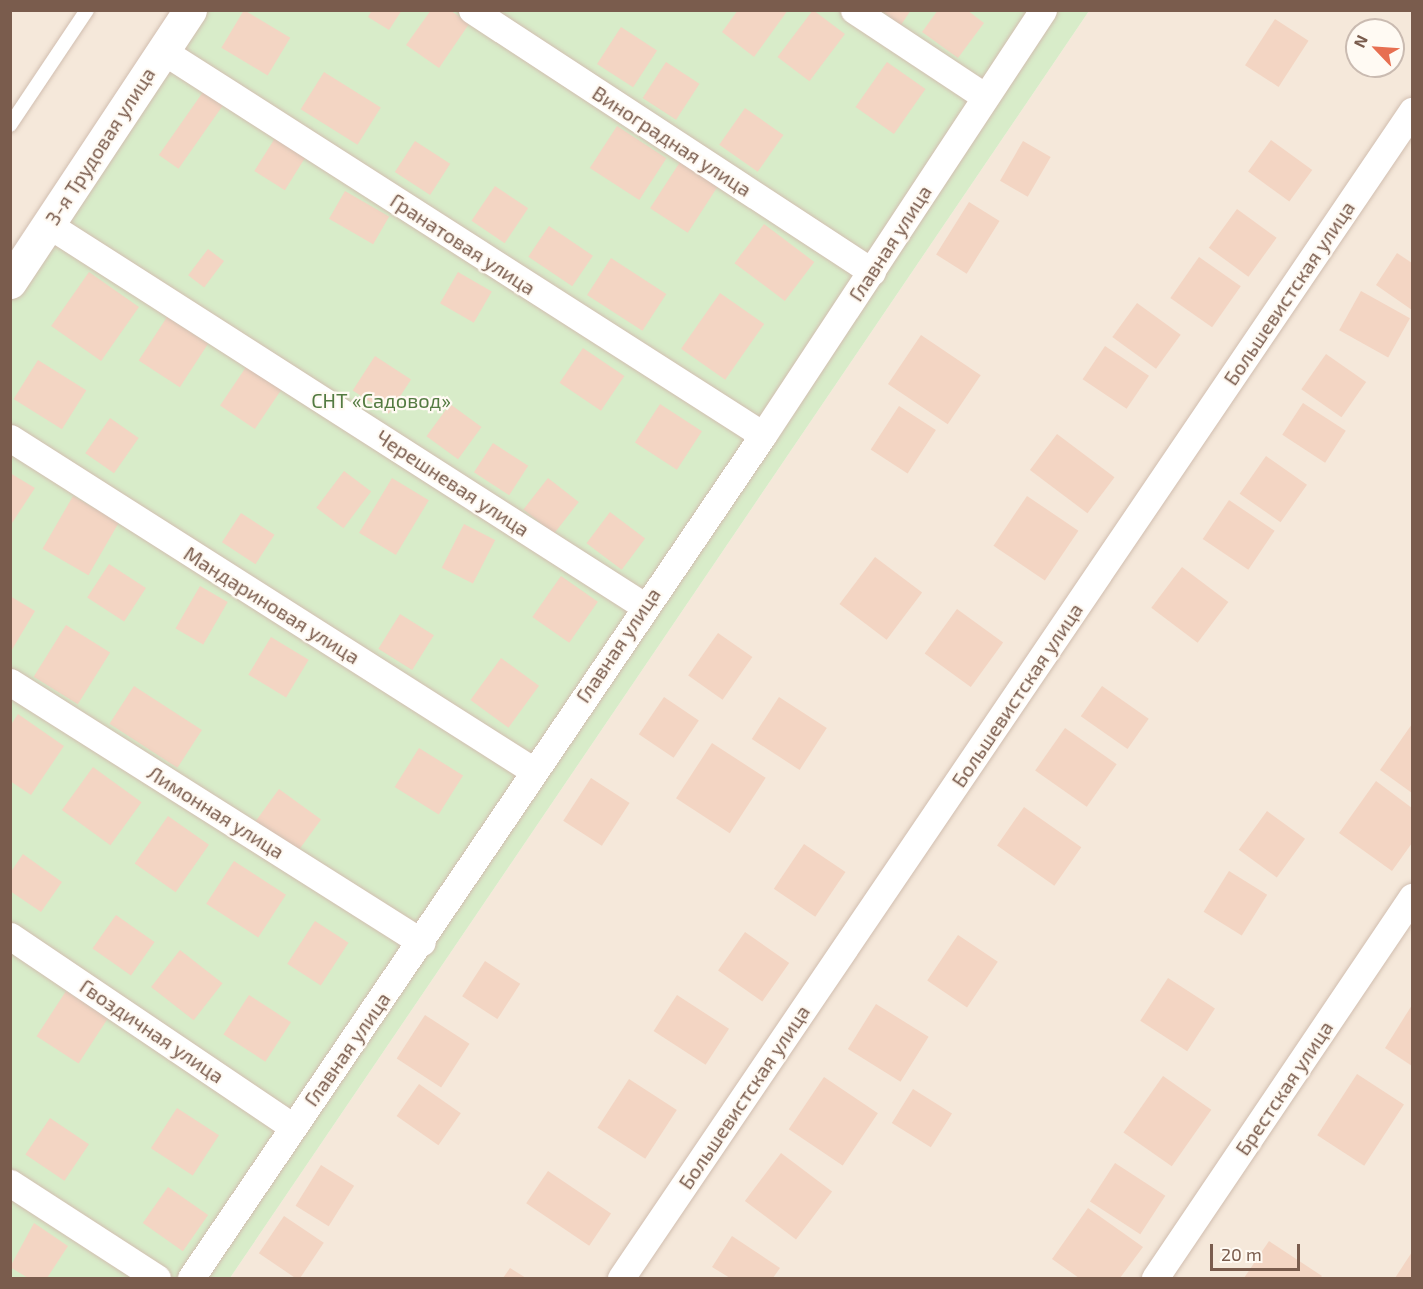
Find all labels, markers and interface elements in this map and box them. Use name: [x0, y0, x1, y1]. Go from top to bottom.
north arrow: [1345, 18, 1405, 78]
text: N: [1349, 32, 1371, 50]
street label: 3-я Трудовая улица: [40, 63, 160, 229]
street label: Виноградная улица: [588, 81, 756, 201]
street label: Главная улица: [844, 180, 936, 306]
street label: Гранатовая улица: [386, 188, 540, 300]
street label: Большевистская улица: [1218, 196, 1360, 390]
park label: СНТ «Садовод»: [311, 388, 451, 412]
street label: Черешневая улица: [372, 425, 534, 541]
street label: Мандариновая улица: [180, 541, 364, 669]
street label: Главная улица: [571, 583, 665, 707]
street label: Большевистская улица: [946, 598, 1088, 792]
street label: Лимонная улица: [143, 760, 289, 864]
street label: Гвоздичная улица: [75, 974, 229, 1088]
street label: Главная улица: [299, 987, 395, 1111]
street label: Большевистская улица: [673, 1000, 815, 1194]
street label: Брестская улица: [1230, 1016, 1338, 1160]
scale bar: [1213, 1232, 1303, 1270]
text: 20 m: [1221, 1243, 1262, 1265]

